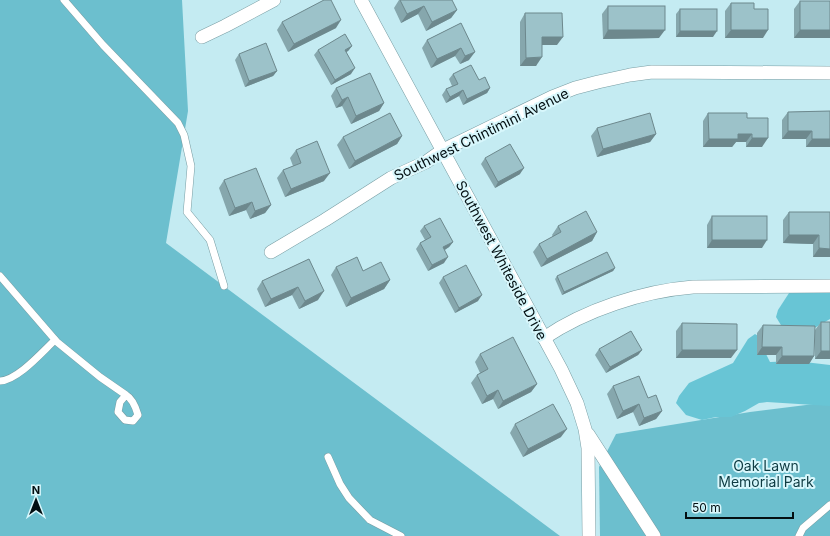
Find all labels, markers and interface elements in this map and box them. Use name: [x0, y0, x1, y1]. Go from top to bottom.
street label: Southwest Chintimini Avenue: [391, 84, 571, 184]
street label: Southwest Whiteside Drive: [453, 177, 551, 343]
park label: Oak Lawn Memorial Park: [718, 457, 814, 490]
north arrow: [16, 480, 56, 520]
text: N: [32, 483, 40, 497]
scale bar: [686, 494, 793, 520]
text: 50 m: [692, 500, 721, 515]

